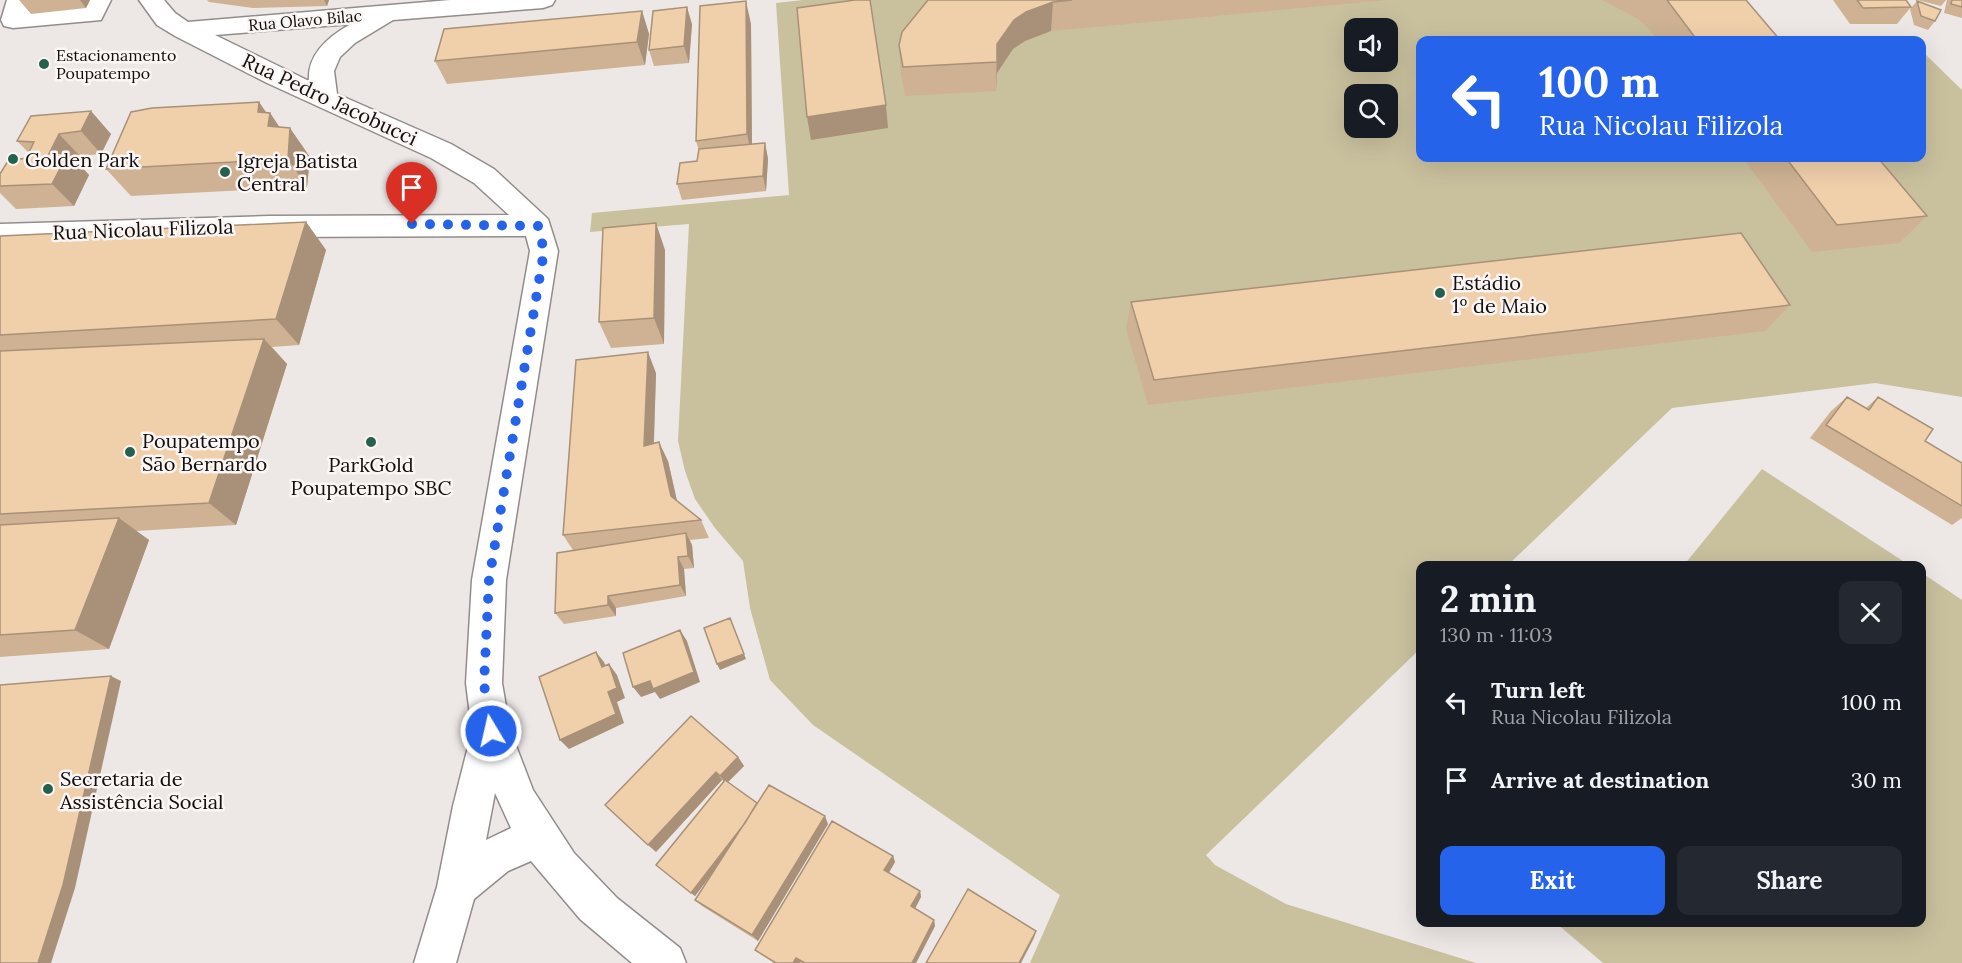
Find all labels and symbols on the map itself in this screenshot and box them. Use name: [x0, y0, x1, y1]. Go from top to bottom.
street label: Rua Olavo Bilac: [247, 5, 363, 35]
place label: Estacionamento Poupatempo: [56, 45, 176, 83]
street label: Rua Pedro Jacobucci: [238, 47, 422, 151]
marker: Estacionamento Poupatempo: [37, 57, 51, 71]
place label: Golden Park: [25, 147, 139, 172]
place label: Igreja Batista Central: [237, 148, 358, 196]
marker: Golden Park: [6, 152, 20, 166]
pin: [386, 162, 437, 224]
marker: Igreja Batista Central: [218, 165, 232, 179]
street label: Rua Nicolau Filizola: [52, 213, 234, 245]
place label: Estádio 1º de Maio: [1452, 270, 1547, 318]
marker: Estádio 1º de Maio: [1433, 286, 1447, 300]
place label: Poupatempo São Bernardo: [142, 428, 267, 476]
marker: ParkGold Poupatempo SBC: [364, 435, 378, 449]
marker: Poupatempo São Bernardo: [123, 445, 137, 459]
place label: ParkGold Poupatempo SBC: [291, 452, 451, 500]
position arrow: [459, 699, 523, 763]
place label: Secretaria de Assistência Social: [59, 766, 224, 814]
marker: Secretaria de Assistência Social: [41, 782, 55, 796]

